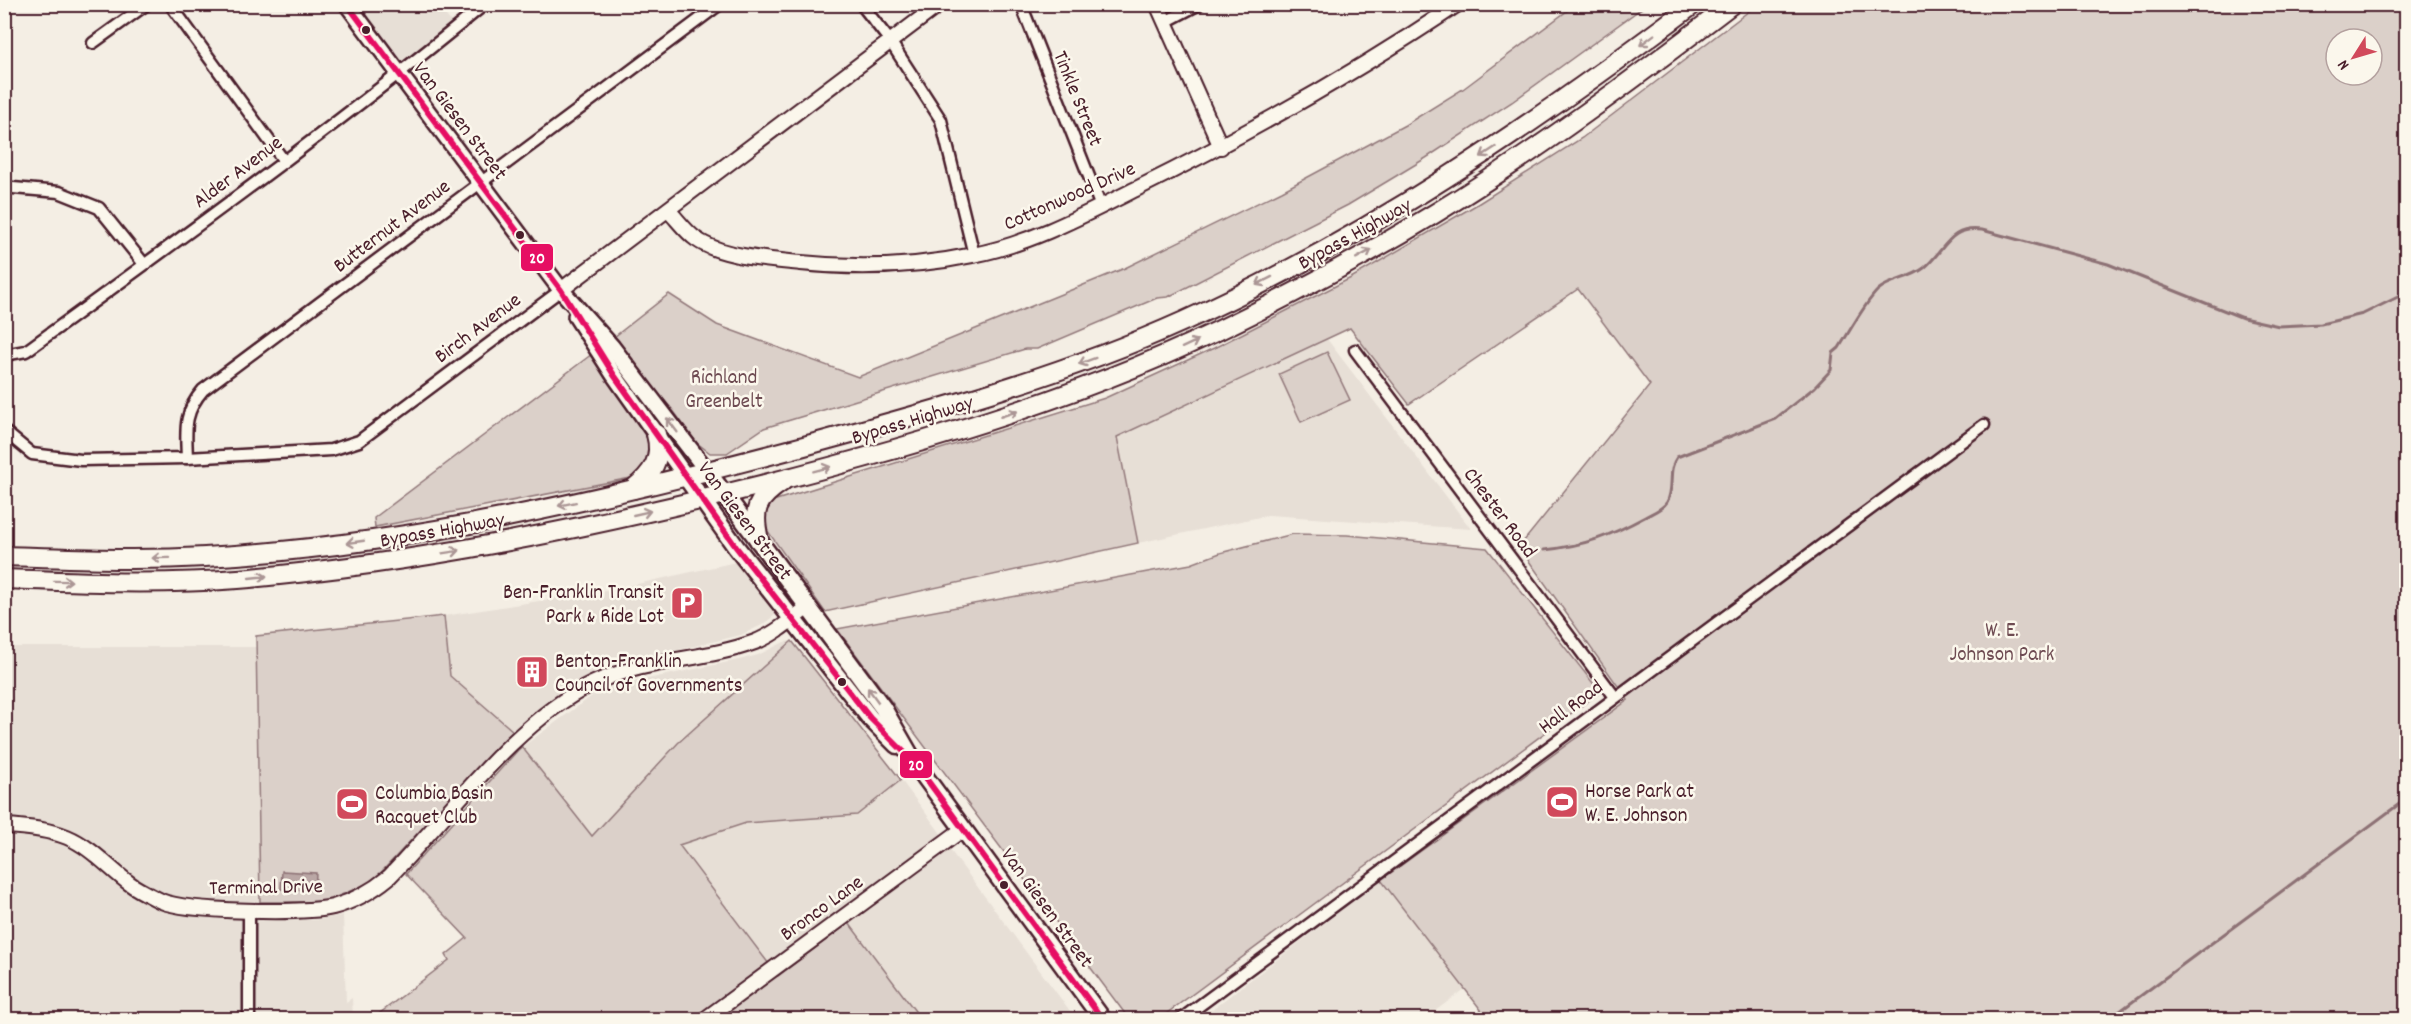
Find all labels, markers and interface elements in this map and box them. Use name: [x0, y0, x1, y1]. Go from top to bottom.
unlabelled marker: [360, 24, 372, 36]
north arrow: [2324, 27, 2384, 87]
one-way arrow: [1639, 33, 1655, 46]
street label: Tinkle Street: [1043, 47, 1109, 152]
text: N: [2332, 54, 2356, 75]
street label: Van Giesen Street: [404, 56, 513, 188]
street label: Alder Avenue: [188, 130, 290, 217]
one-way arrow: [1480, 146, 1497, 158]
street label: Cottonwood Drive: [999, 155, 1141, 240]
street label: Butternut Avenue: [328, 173, 458, 282]
street label: Bypass Highway: [1293, 192, 1418, 279]
unlabelled marker: [514, 229, 526, 241]
line badge: 20: [520, 243, 554, 272]
text: 20: [529, 248, 545, 271]
one-way arrow: [1354, 248, 1372, 259]
one-way arrow: [1256, 276, 1274, 287]
street label: Birch Avenue: [429, 287, 529, 372]
one-way arrow: [1181, 337, 1199, 349]
one-way arrow: [1078, 356, 1096, 367]
park label: Richland Greenbelt: [685, 364, 763, 418]
street label: Bypass Highway: [848, 389, 978, 455]
one-way arrow: [999, 407, 1018, 418]
one-way arrow: [666, 417, 679, 433]
street label: Van Giesen Street: [689, 456, 798, 588]
street label: Chester Road: [1454, 462, 1543, 566]
one-way arrow: [812, 463, 831, 474]
one-way arrow: [558, 499, 578, 510]
street label: Bypass Highway: [378, 506, 508, 558]
one-way arrow: [632, 506, 651, 518]
one-way arrow: [345, 536, 365, 547]
one-way arrow: [441, 546, 461, 557]
one-way arrow: [151, 552, 171, 564]
one-way arrow: [247, 571, 267, 582]
one-way arrow: [52, 575, 72, 586]
place label: Ben-Franklin Transit Park & Ride Lot: [503, 579, 664, 633]
parking icon: Ben-Franklin Transit Park & Ride Lot: [669, 585, 705, 621]
park label: W. E. Johnson Park: [1950, 617, 2054, 671]
place label: Benton-Franklin Council of Governments: [555, 648, 743, 702]
building icon: Benton-Franklin Council of Governments: [514, 654, 550, 690]
street label: Hall Road: [1533, 674, 1611, 743]
unlabelled marker: [836, 676, 848, 688]
one-way arrow: [866, 687, 879, 703]
line badge: 20: [899, 750, 933, 779]
text: 20: [908, 755, 924, 778]
place label: Horse Park at W. E. Johnson: [1585, 778, 1694, 832]
place label: Columbia Basin Racquet Club: [375, 780, 493, 834]
sports icon: Horse Park at W. E. Johnson: [1544, 784, 1580, 820]
sports icon: Columbia Basin Racquet Club: [334, 786, 370, 822]
street label: Van Giesen Street: [992, 843, 1100, 975]
street label: Bronco Lane: [775, 869, 871, 950]
street label: Terminal Drive: [209, 873, 323, 905]
unlabelled marker: [998, 879, 1010, 891]

